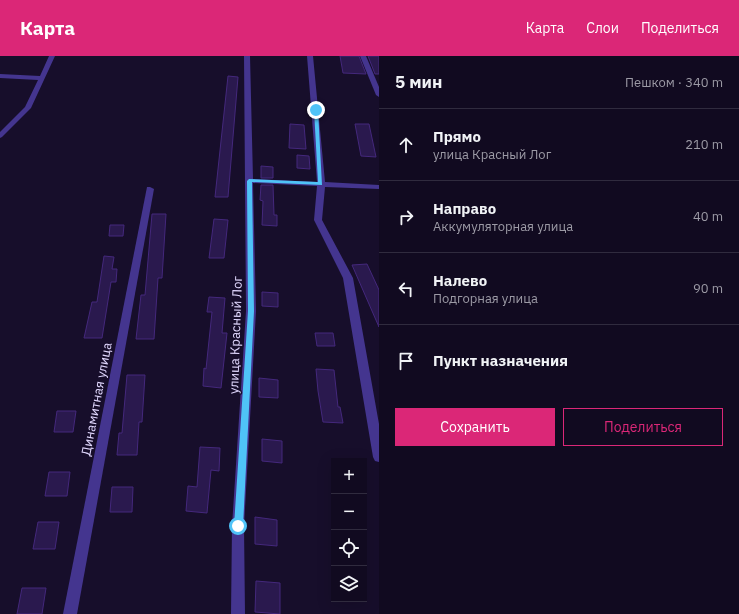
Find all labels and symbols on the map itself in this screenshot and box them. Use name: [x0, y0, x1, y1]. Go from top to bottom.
route end: [307, 101, 325, 119]
street label: улица Красный Лог: [225, 275, 246, 394]
street label: Динамитная улица: [77, 341, 116, 457]
route start: [229, 517, 247, 535]

